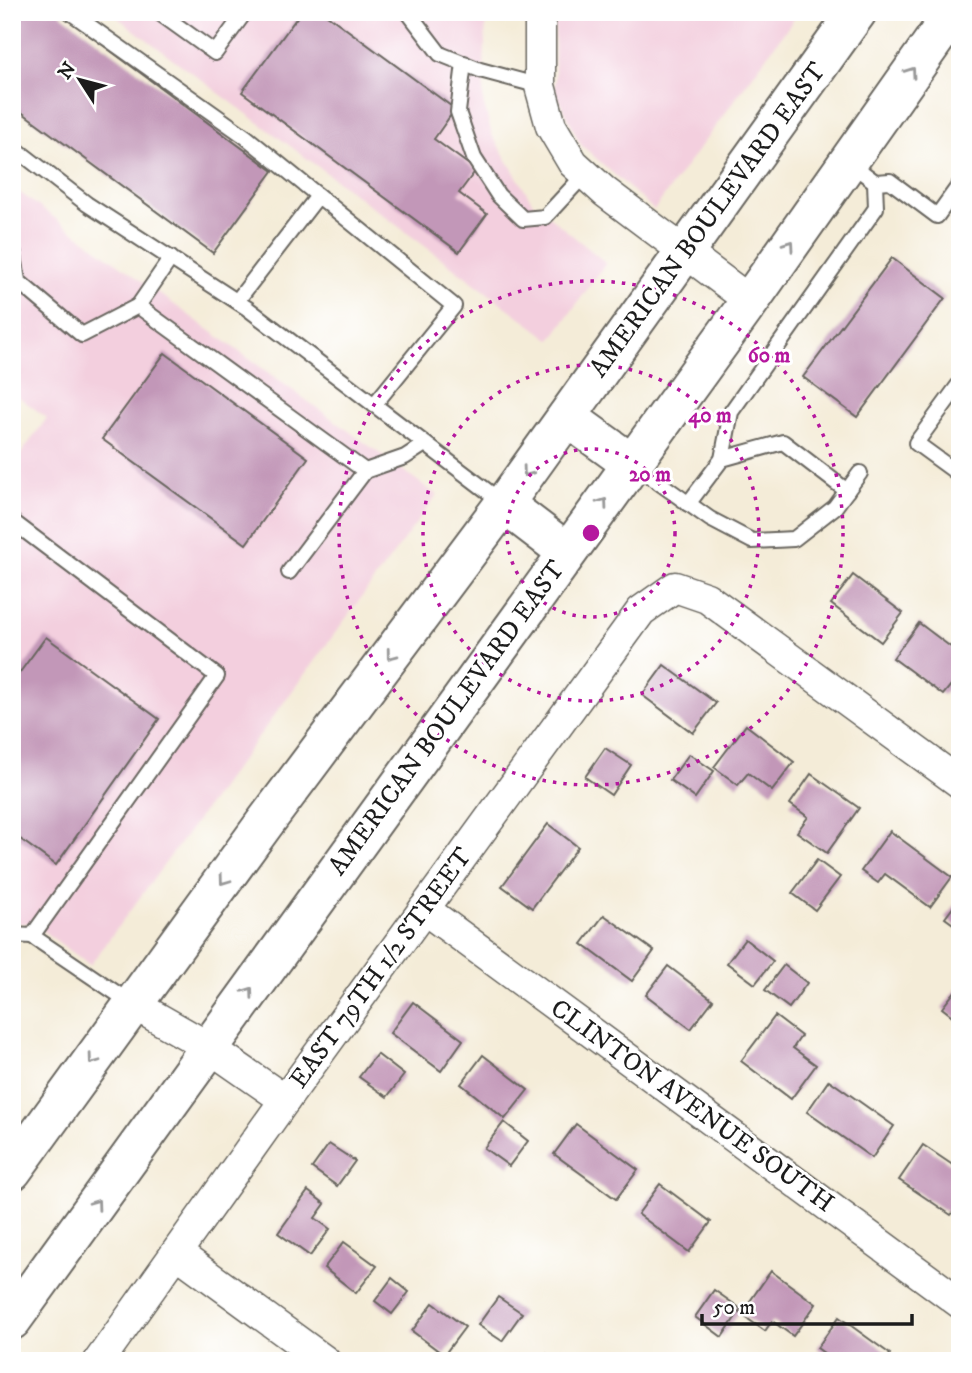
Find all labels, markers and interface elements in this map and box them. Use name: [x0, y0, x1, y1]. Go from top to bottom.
north arrow: [46, 46, 116, 116]
street label: AMERICAN BOULEVARD EAST: [582, 56, 834, 384]
text: N: [54, 57, 82, 84]
one-way arrow: [903, 67, 915, 80]
one-way arrow: [781, 240, 793, 253]
text: 60 m: [748, 343, 790, 369]
text: 40 m: [688, 403, 732, 429]
text: 20 m: [629, 462, 671, 488]
one-way arrow: [523, 464, 535, 477]
one-way arrow: [595, 498, 607, 511]
centre of rings: [579, 521, 603, 545]
street label: AMERICAN BOULEVARD EAST: [321, 554, 573, 882]
one-way arrow: [387, 647, 400, 659]
street label: EAST 79TH 1/2 STREET: [282, 841, 480, 1095]
one-way arrow: [220, 872, 232, 884]
one-way arrow: [241, 987, 253, 1000]
street label: CLINTON AVENUE SOUTH: [544, 992, 840, 1220]
one-way arrow: [89, 1052, 101, 1065]
one-way arrow: [88, 1199, 100, 1212]
scale bar: [702, 1282, 912, 1326]
text: 50 m: [713, 1295, 755, 1321]

